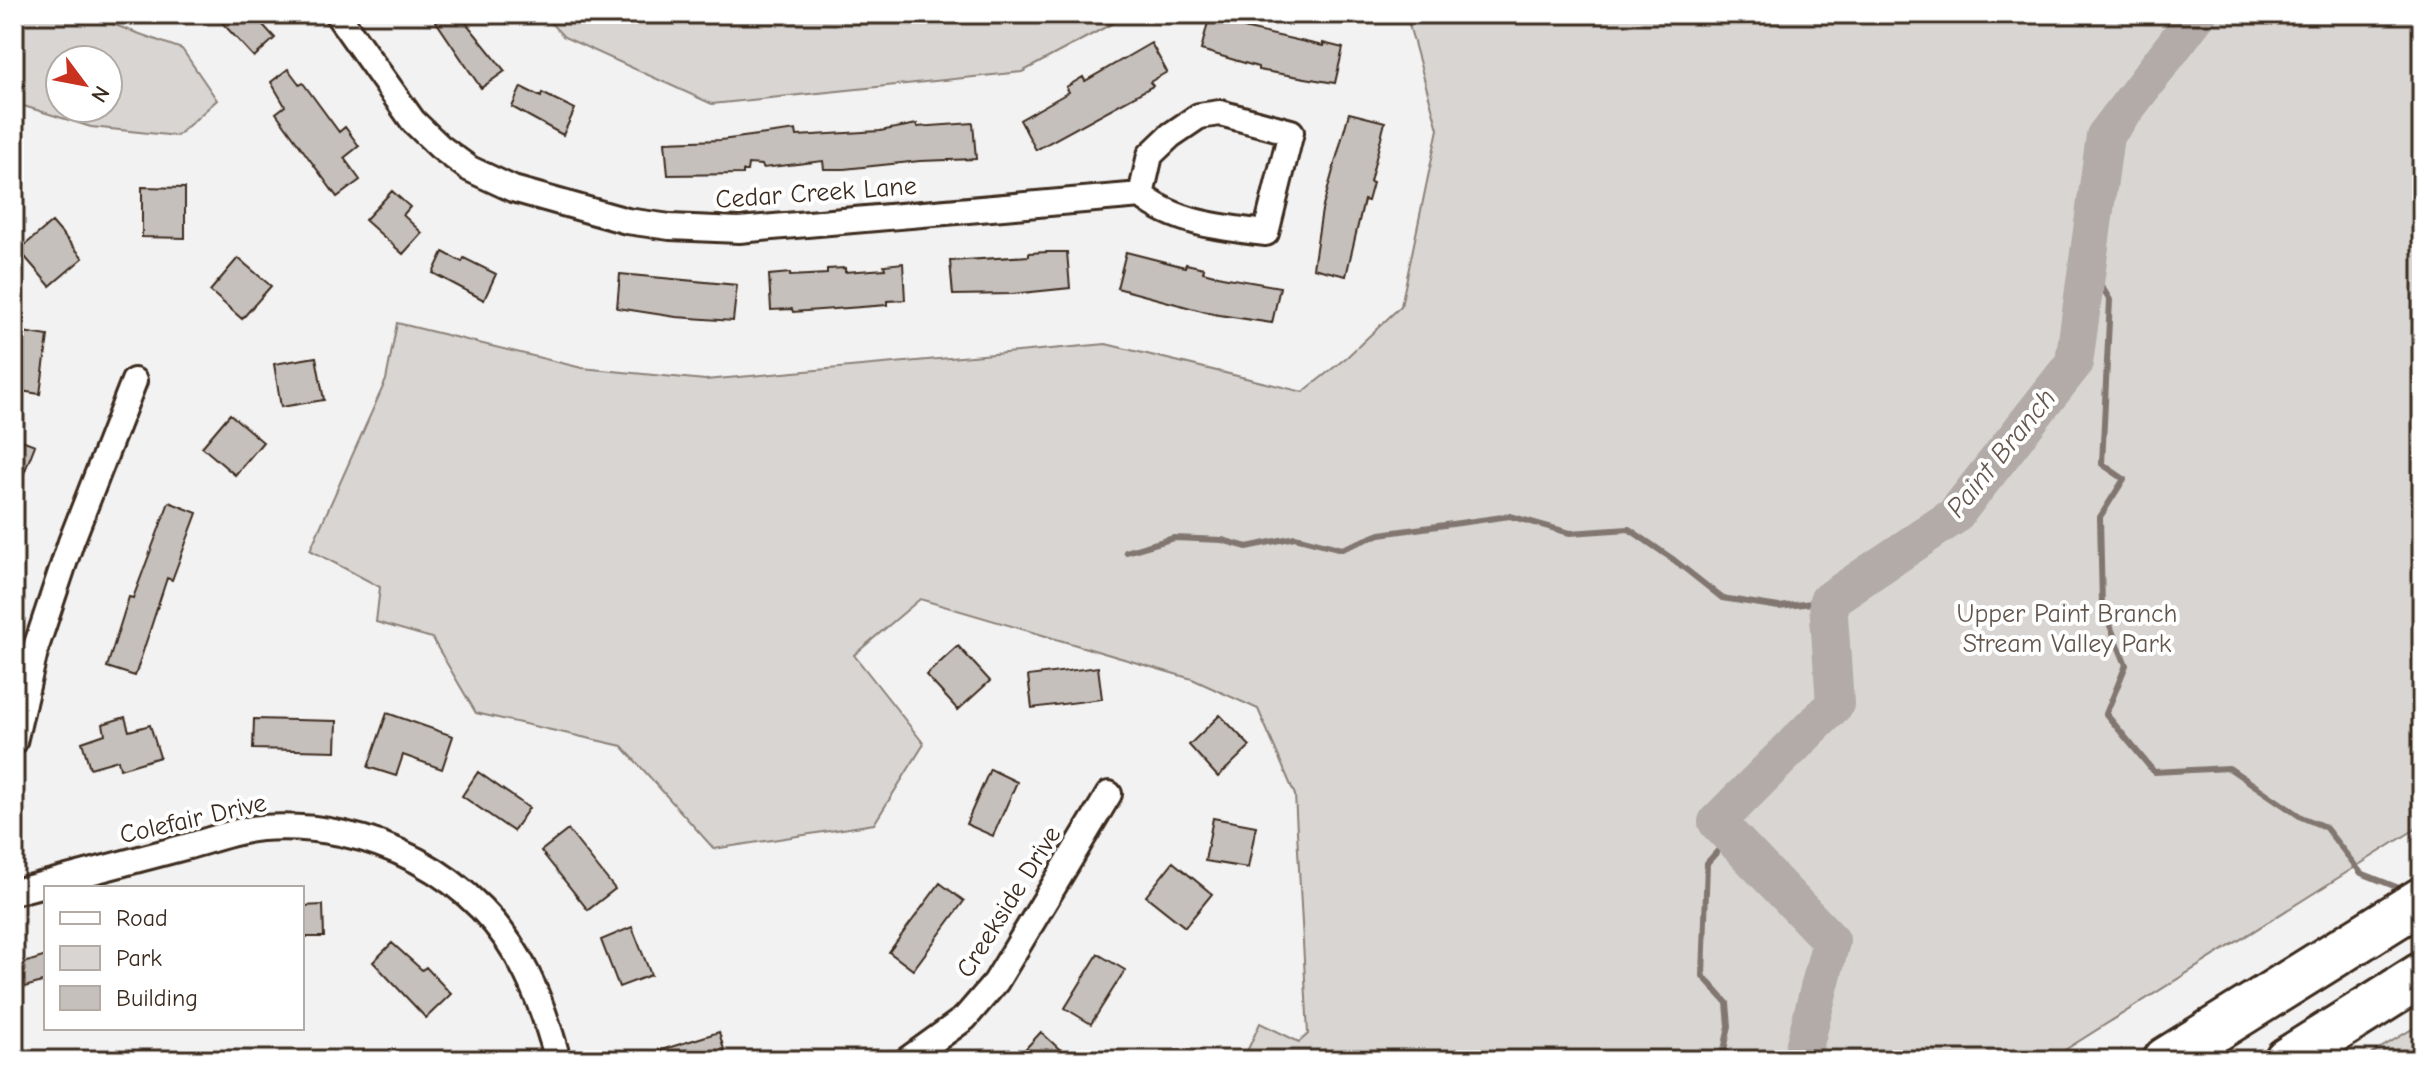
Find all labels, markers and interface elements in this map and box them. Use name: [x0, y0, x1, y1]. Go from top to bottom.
north arrow: [44, 44, 124, 124]
text: N: [85, 81, 115, 107]
street label: Cedar Creek Lane: [714, 171, 918, 215]
water label: Paint Branch: [1940, 382, 2062, 524]
park label: Upper Paint Branch Stream Valley Park: [1956, 599, 2178, 659]
street label: Colefair Drive: [117, 788, 269, 850]
street label: Creekside Drive: [951, 821, 1067, 983]
legend: [44, 886, 304, 1030]
text: Road: [116, 904, 168, 932]
text: Park: [116, 944, 162, 972]
text: Building: [116, 984, 198, 1012]

